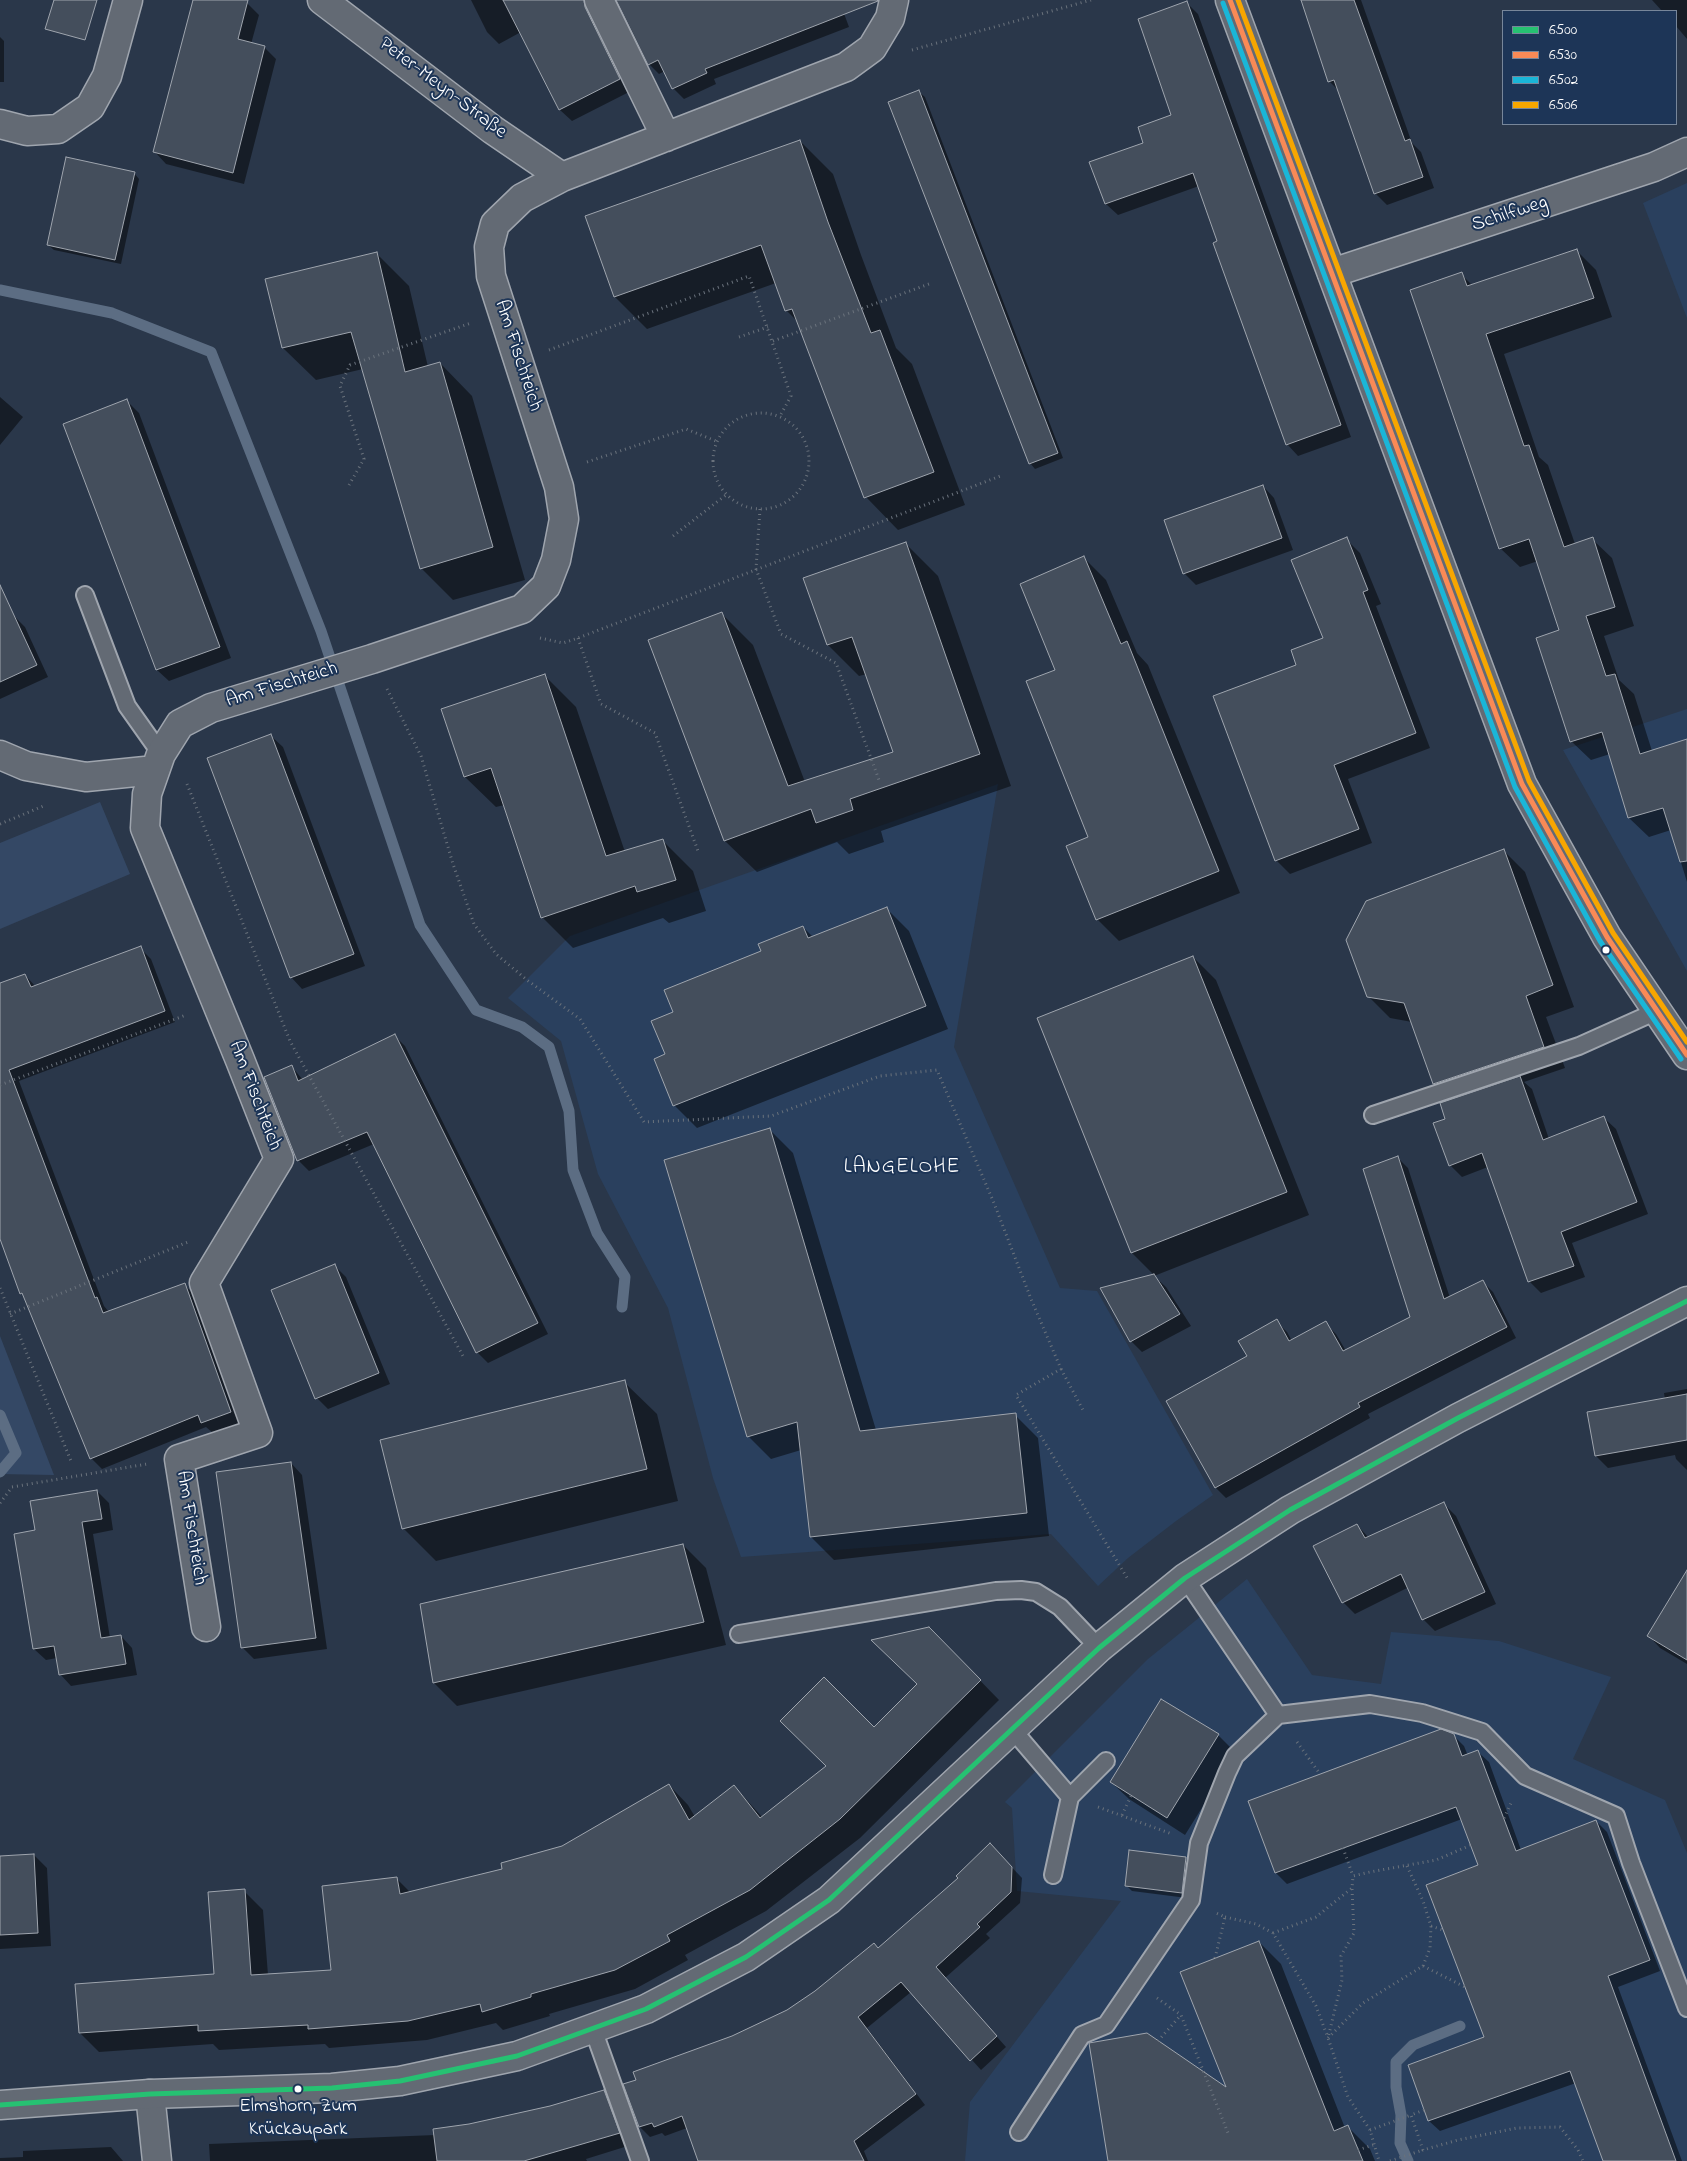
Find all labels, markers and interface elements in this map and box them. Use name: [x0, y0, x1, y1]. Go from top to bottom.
legend: [1502, 10, 1677, 125]
text: 6500: [1549, 19, 1577, 41]
street label: Peter-Meyn-Straße: [373, 33, 511, 145]
text: 6530: [1549, 44, 1577, 66]
text: 6502: [1549, 69, 1578, 91]
text: 6506: [1549, 94, 1577, 116]
street label: Schilfweg: [1469, 191, 1551, 239]
street label: Am Fischteich: [488, 297, 546, 415]
street label: Am Fischteich: [223, 658, 341, 714]
unlabelled marker: [1601, 945, 1611, 955]
street label: Am Fischteich: [222, 1038, 286, 1154]
district label: LANGELOHE: [843, 1156, 961, 1182]
street label: Am Fischteich: [169, 1469, 211, 1587]
marker: Elmshorn, Zum Krückaupark: [293, 2084, 303, 2094]
place label: Elmshorn, Zum Krückaupark: [239, 2097, 357, 2141]

